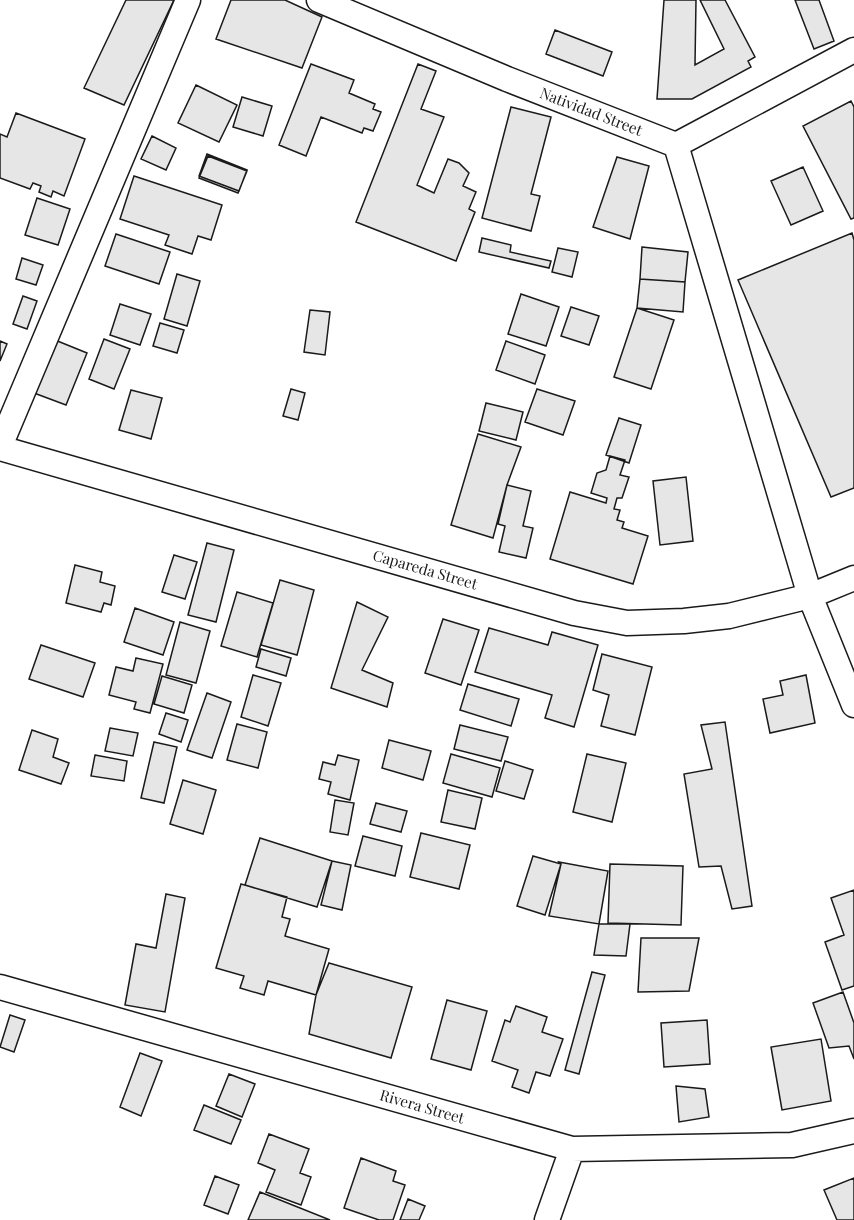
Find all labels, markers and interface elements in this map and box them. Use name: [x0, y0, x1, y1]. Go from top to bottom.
street label: Natividad Street: [537, 82, 646, 140]
street label: Capareda Street: [371, 545, 481, 594]
street label: Rivera Street: [378, 1084, 467, 1128]

